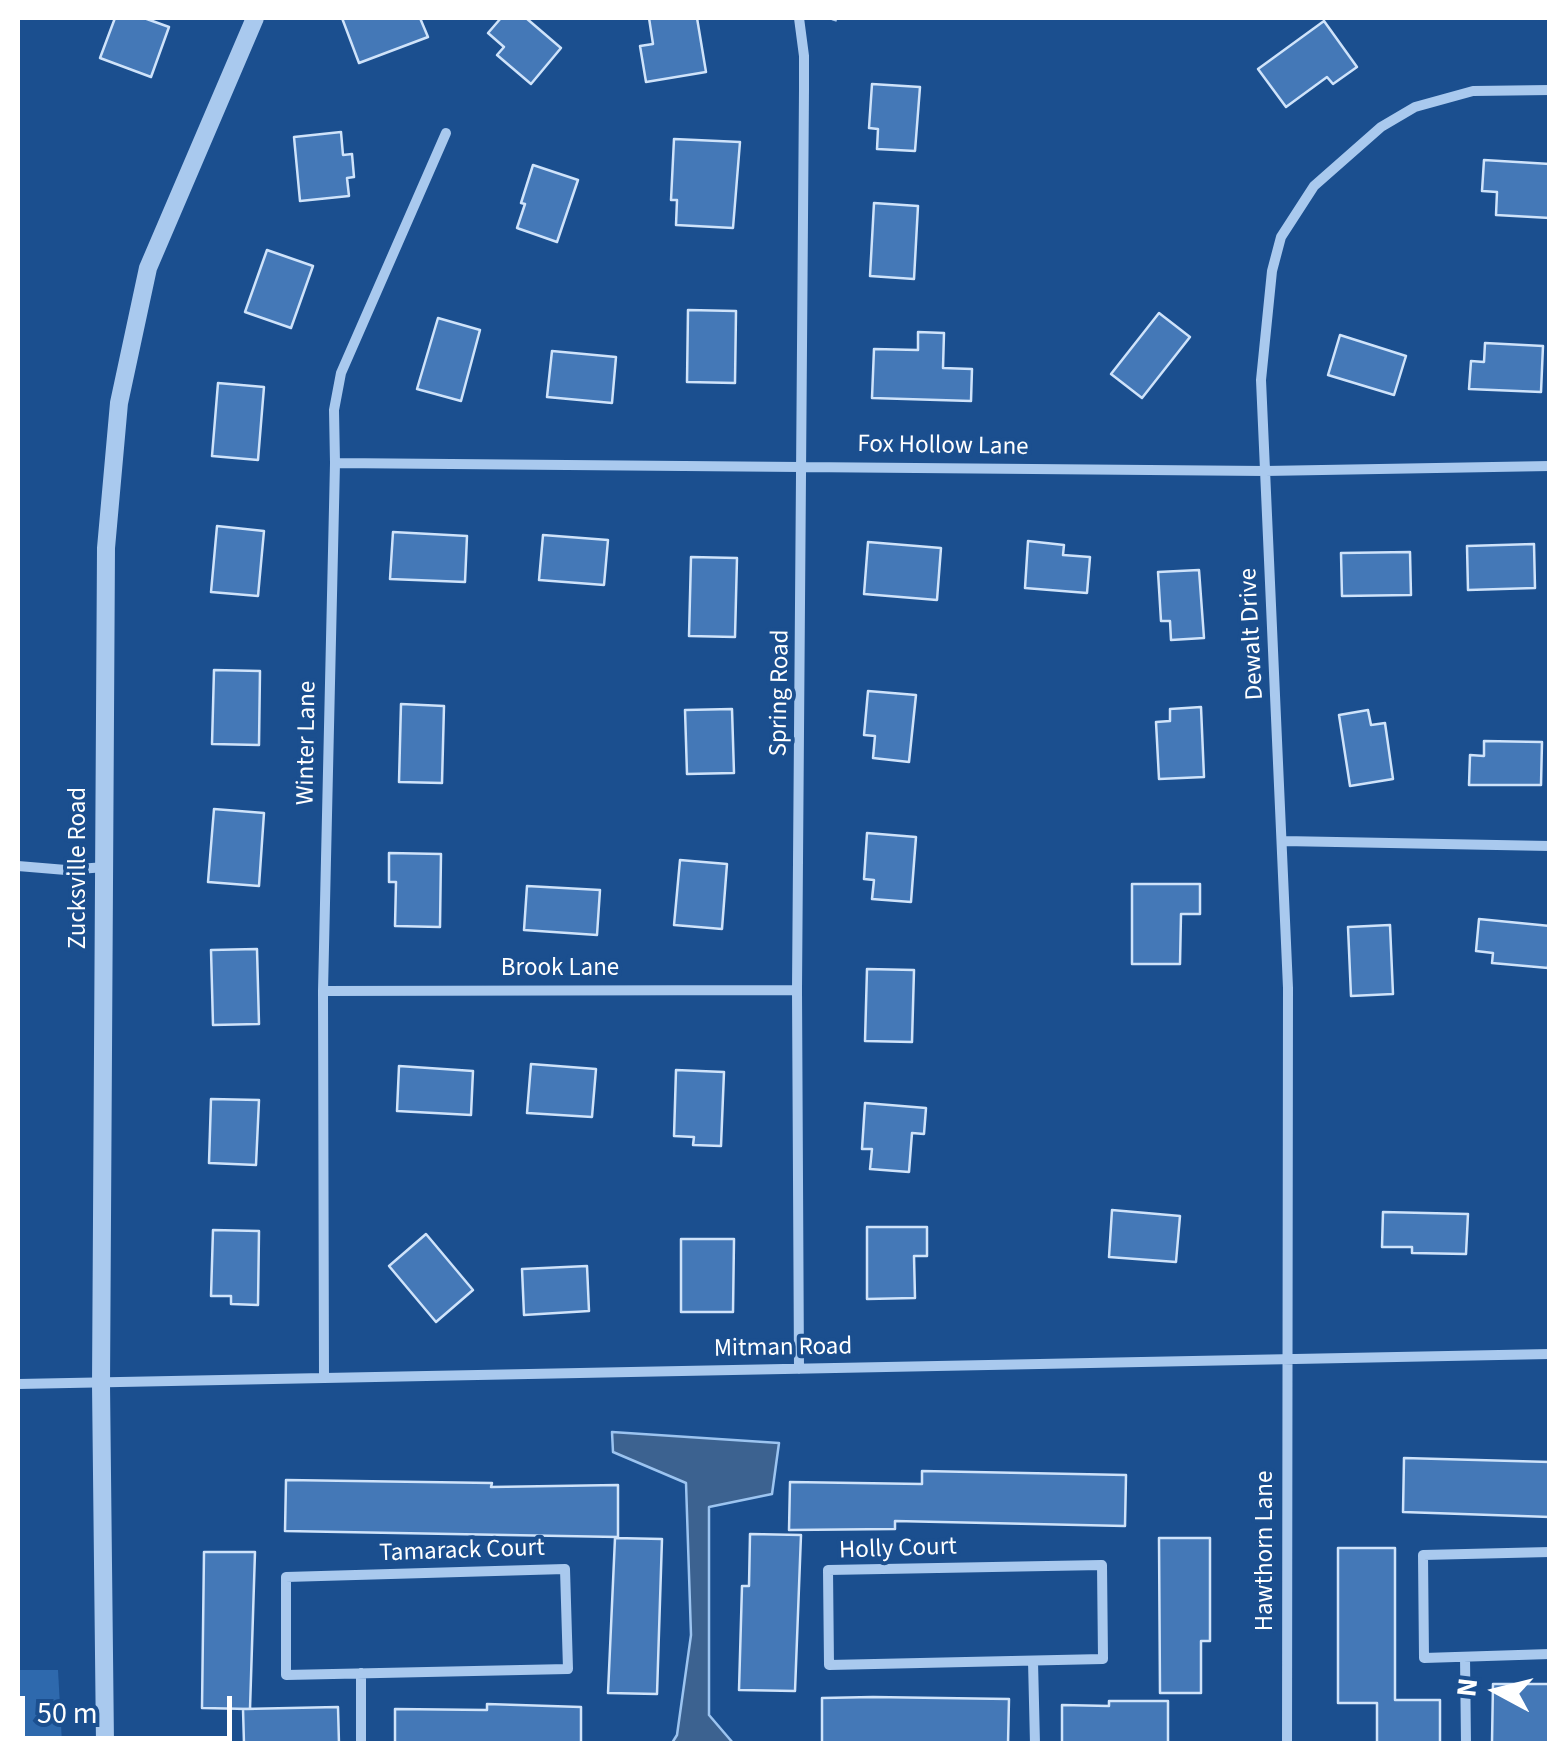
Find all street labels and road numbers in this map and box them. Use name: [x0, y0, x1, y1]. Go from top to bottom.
street label: Fox Hollow Lane: [857, 431, 1029, 463]
street label: Dewalt Drive: [1235, 567, 1271, 701]
street label: Spring Road: [765, 629, 797, 757]
street label: Winter Lane: [292, 681, 324, 805]
street label: Zucksville Road: [65, 787, 95, 949]
street label: Brook Lane: [501, 955, 619, 985]
street label: Mitman Road: [714, 1333, 852, 1365]
street label: Hawthorn Lane: [1252, 1471, 1282, 1631]
street label: Holly Court: [839, 1533, 957, 1567]
street label: Tamarack Court: [379, 1534, 545, 1570]

